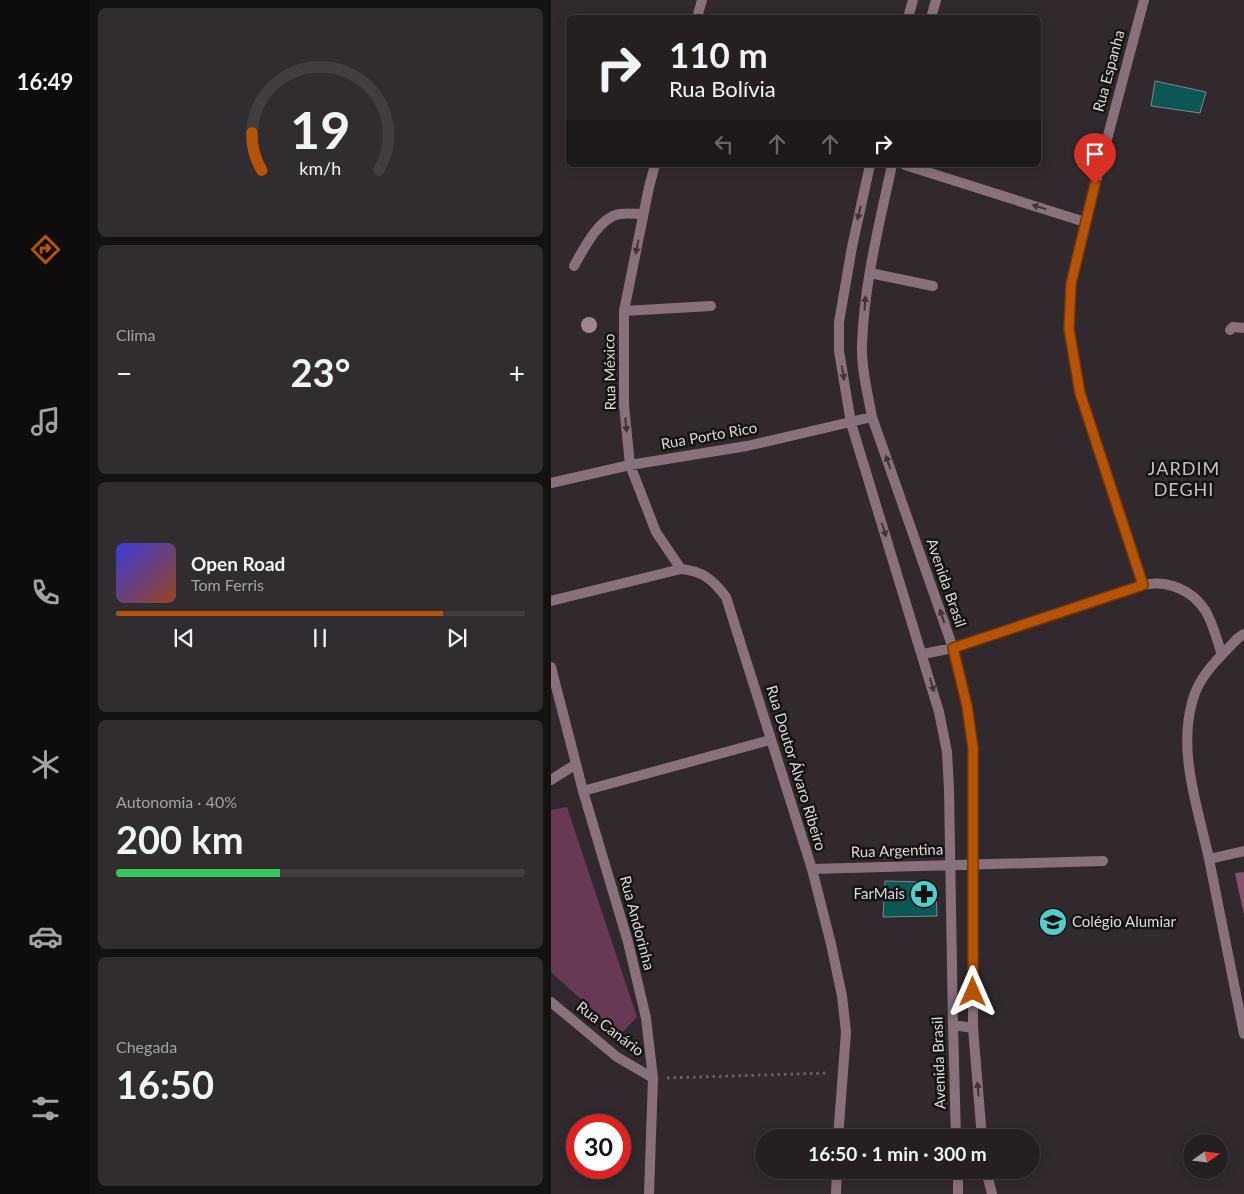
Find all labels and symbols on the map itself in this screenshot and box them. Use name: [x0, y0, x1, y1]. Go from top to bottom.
street label: Rua Espanha: [1088, 28, 1128, 114]
pin: [1074, 133, 1116, 184]
one-way arrow: [1031, 203, 1046, 211]
one-way arrow: [855, 205, 863, 220]
one-way arrow: [633, 239, 641, 254]
one-way arrow: [861, 295, 869, 311]
street label: Rua México: [599, 333, 619, 411]
one-way arrow: [839, 365, 847, 381]
one-way arrow: [622, 417, 630, 433]
street label: Rua Porto Rico: [659, 418, 758, 452]
one-way arrow: [884, 454, 892, 469]
district label: JARDIM DEGHI: [1148, 457, 1220, 500]
one-way arrow: [881, 522, 888, 537]
street label: Avenida Brasil: [923, 536, 971, 629]
one-way arrow: [937, 608, 945, 623]
one-way arrow: [928, 678, 936, 693]
street label: Rua Doutor Álvaro Ribeiro: [763, 683, 831, 853]
street label: Rua Argentina: [850, 839, 944, 861]
street label: Rua Andorinha: [617, 874, 659, 972]
pharmacy icon: FarMais: [909, 879, 939, 909]
place label: FarMais: [854, 884, 905, 902]
school or university icon: Colégio Alumiar: [1038, 907, 1068, 937]
place label: Colégio Alumiar: [1072, 912, 1176, 930]
position arrow: [946, 965, 998, 1017]
street label: Rua Canário: [573, 997, 648, 1059]
street label: Avenida Brasil: [927, 1016, 949, 1110]
one-way arrow: [973, 1081, 981, 1097]
speed limit sign: 30: [566, 1114, 631, 1179]
north arrow: [1183, 1134, 1229, 1179]

